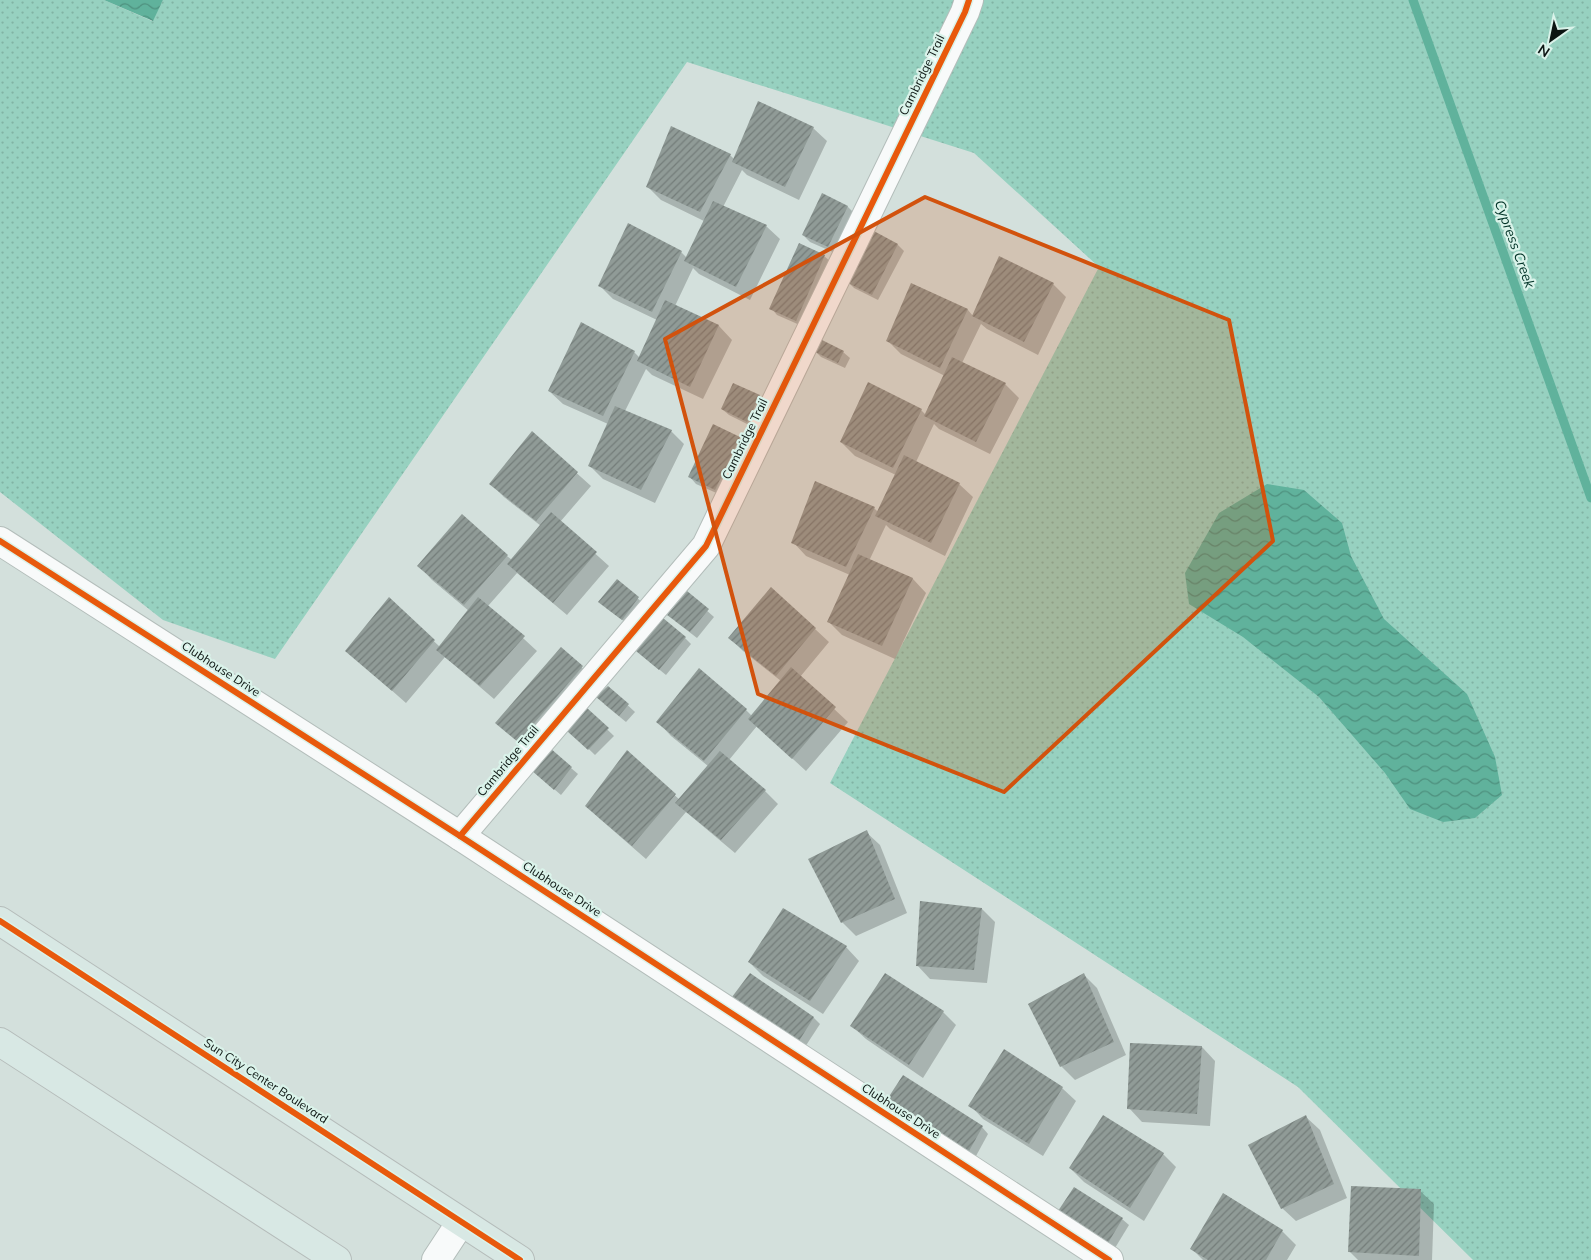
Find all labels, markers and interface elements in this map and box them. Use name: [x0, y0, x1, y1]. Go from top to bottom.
north arrow: [1526, 15, 1576, 65]
street label: Cambridge Trail: [896, 32, 948, 118]
text: N: [1535, 40, 1553, 61]
water label: Cypress Creek: [1491, 198, 1540, 291]
street label: Cambridge Trail: [719, 396, 771, 482]
street label: Clubhouse Drive: [179, 638, 263, 700]
street label: Cambridge Trail: [474, 722, 542, 799]
street label: Clubhouse Drive: [520, 858, 604, 920]
street label: Sun City Center Boulevard: [201, 1035, 331, 1126]
street label: Clubhouse Drive: [859, 1080, 943, 1142]

